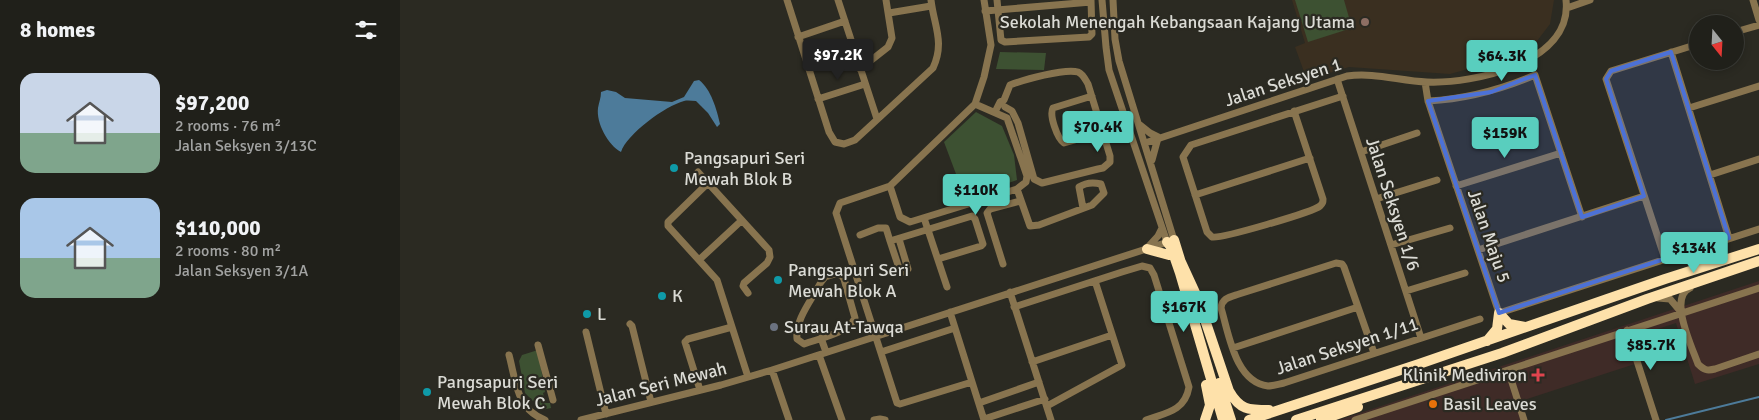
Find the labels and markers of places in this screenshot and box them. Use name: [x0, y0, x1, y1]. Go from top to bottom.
place label: Sekolah Menengah Kebangsaan Kajang Utama: [1000, 11, 1355, 33]
marker: Sekolah Menengah Kebangsaan Kajang Utama: [1359, 16, 1371, 28]
pin: $97.2K: [797, 38, 879, 81]
pin: $64.3K: [1461, 39, 1543, 82]
pin: $70.4K: [1057, 110, 1139, 153]
pin: $159K: [1470, 116, 1540, 159]
place label: Pangsapuri Seri Mewah Blok B: [684, 147, 805, 190]
marker: Pangsapuri Seri Mewah Blok B: [668, 162, 680, 174]
pin: $110K: [941, 174, 1011, 216]
pin: $134K: [1659, 232, 1729, 274]
place label: Pangsapuri Seri Mewah Blok A: [788, 259, 909, 302]
marker: Pangsapuri Seri Mewah Blok A: [772, 274, 784, 286]
place label: K: [672, 285, 683, 307]
marker: K: [656, 290, 668, 302]
pin: $167K: [1149, 290, 1219, 333]
place label: L: [597, 303, 606, 325]
marker: L: [581, 308, 593, 320]
place label: Surau At-Tawqa: [784, 316, 904, 338]
marker: Surau At-Tawqa: [768, 321, 780, 333]
pin: $85.7K: [1610, 328, 1692, 371]
place label: Klinik Mediviron: [1402, 364, 1527, 386]
marker: Klinik Mediviron: [1531, 368, 1545, 382]
place label: Pangsapuri Seri Mewah Blok C: [437, 371, 558, 414]
marker: Pangsapuri Seri Mewah Blok C: [421, 386, 433, 398]
place label: Basil Leaves: [1443, 393, 1537, 415]
marker: Basil Leaves: [1427, 398, 1439, 410]

